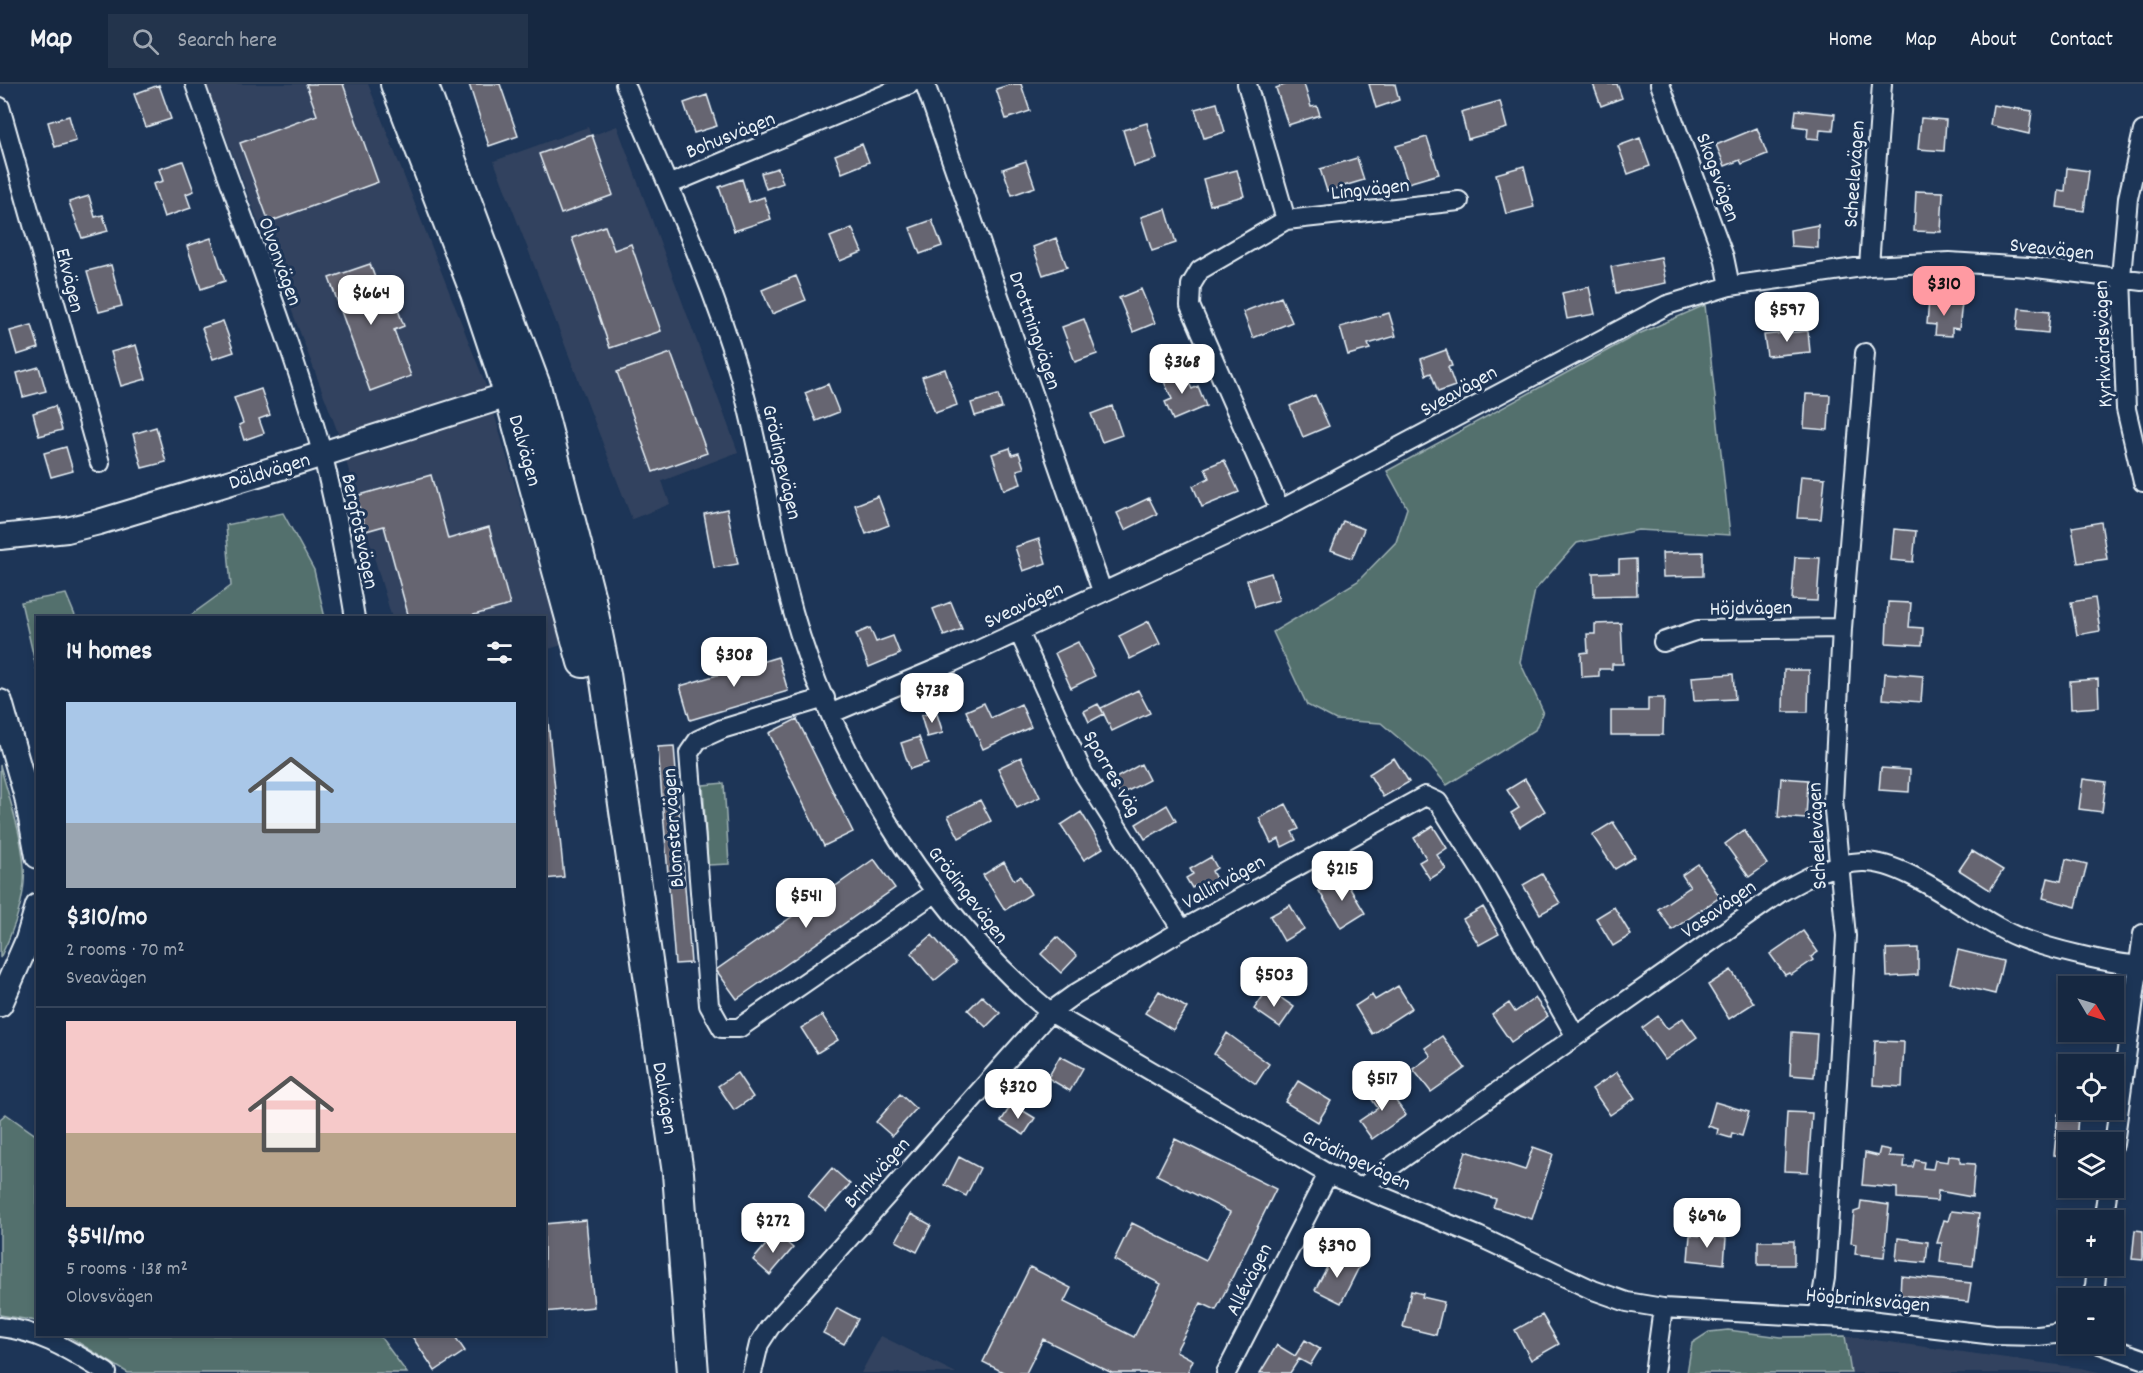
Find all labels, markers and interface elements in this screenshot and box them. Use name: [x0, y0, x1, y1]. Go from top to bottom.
search box: [108, 14, 528, 68]
text: Map: [30, 21, 72, 61]
icon: search: [129, 25, 162, 58]
text: Search here: [177, 26, 277, 57]
text: Home: [1828, 26, 1872, 56]
text: Map: [1905, 26, 1937, 56]
text: About: [1970, 26, 2017, 56]
text: Contact: [2050, 26, 2113, 56]
street label: Bohusvägen: [682, 105, 780, 168]
street label: Scheelevägen: [1837, 120, 1875, 229]
street label: Skogsvägen: [1686, 129, 1746, 227]
street label: Lingvägen: [1330, 172, 1411, 210]
street label: Olvonvägen: [248, 214, 308, 310]
street label: Sveavägen: [2008, 232, 2095, 270]
street label: Ekvägen: [46, 245, 91, 316]
pin: $310: [1908, 266, 1980, 317]
street label: Drottningvägen: [999, 268, 1067, 394]
text: $310: [1927, 271, 1961, 299]
pin: $664: [335, 275, 407, 326]
text: $664: [352, 280, 390, 308]
street label: Kyrkvärdsvägen: [2088, 280, 2122, 408]
pin: $597: [1751, 292, 1823, 343]
text: $597: [1769, 297, 1805, 325]
pin: $368: [1146, 344, 1218, 395]
text: $368: [1164, 349, 1200, 377]
street label: Sveavägen: [1415, 359, 1504, 426]
street label: Grödingevägen: [752, 402, 808, 523]
street label: Dalvägen: [499, 412, 548, 490]
street label: Däldvägen: [226, 446, 314, 499]
street label: Bergfotsvägen: [331, 471, 385, 592]
street label: Sveavägen: [980, 575, 1069, 638]
street label: Höjdvägen: [1709, 594, 1793, 626]
text: 14 homes: [66, 634, 152, 671]
icon: filters: [483, 636, 516, 669]
pin: $308: [698, 637, 770, 688]
text: $308: [715, 642, 753, 670]
pin: $738: [896, 673, 968, 724]
text: $738: [915, 678, 949, 706]
street label: Sporres väg: [1074, 726, 1147, 823]
icon: home: [237, 741, 345, 849]
street label: Blomstervägen: [656, 767, 694, 889]
street label: Scheelevägen: [1801, 781, 1837, 890]
street label: Grödingevägen: [919, 841, 1014, 951]
street label: Vallinvägen: [1177, 848, 1271, 919]
pin: $215: [1306, 851, 1378, 902]
text: $215: [1326, 856, 1358, 884]
street label: Vasavägen: [1676, 874, 1764, 947]
pin: $541: [770, 878, 842, 929]
text: $541: [790, 883, 822, 911]
text: $310/mo: [66, 900, 147, 937]
text: 2 rooms · 70 m²: [66, 937, 185, 965]
pin: $503: [1238, 957, 1310, 1008]
text: $503: [1254, 962, 1294, 990]
text: Sveavägen: [66, 965, 146, 993]
north arrow: [2058, 976, 2124, 1042]
map controls: [2058, 976, 2124, 1354]
button: locate: [2058, 1054, 2124, 1120]
icon: home: [237, 1060, 345, 1168]
street label: Dalvägen: [643, 1060, 684, 1137]
pin: $517: [1346, 1061, 1418, 1112]
text: $517: [1366, 1066, 1398, 1094]
pin: $320: [982, 1069, 1054, 1120]
text: $320: [999, 1074, 1037, 1102]
street label: Grödingevägen: [1296, 1123, 1415, 1200]
street label: Brinkvägen: [838, 1132, 919, 1216]
button: layers: [2058, 1132, 2124, 1198]
pin: $696: [1671, 1198, 1743, 1249]
pin: $272: [737, 1203, 809, 1254]
text: $696: [1688, 1203, 1726, 1231]
text: $272: [755, 1208, 791, 1236]
button: +: [2058, 1210, 2124, 1276]
text: $541/mo: [66, 1219, 145, 1256]
pin: $390: [1301, 1228, 1373, 1279]
text: $390: [1317, 1233, 1357, 1261]
street label: Allévägen: [1220, 1239, 1282, 1322]
text: 5 rooms · 138 m²: [66, 1256, 188, 1284]
street label: Högbrinksvägen: [1804, 1282, 1931, 1322]
text: Olovsvägen: [66, 1284, 153, 1312]
button: −: [2058, 1288, 2124, 1354]

